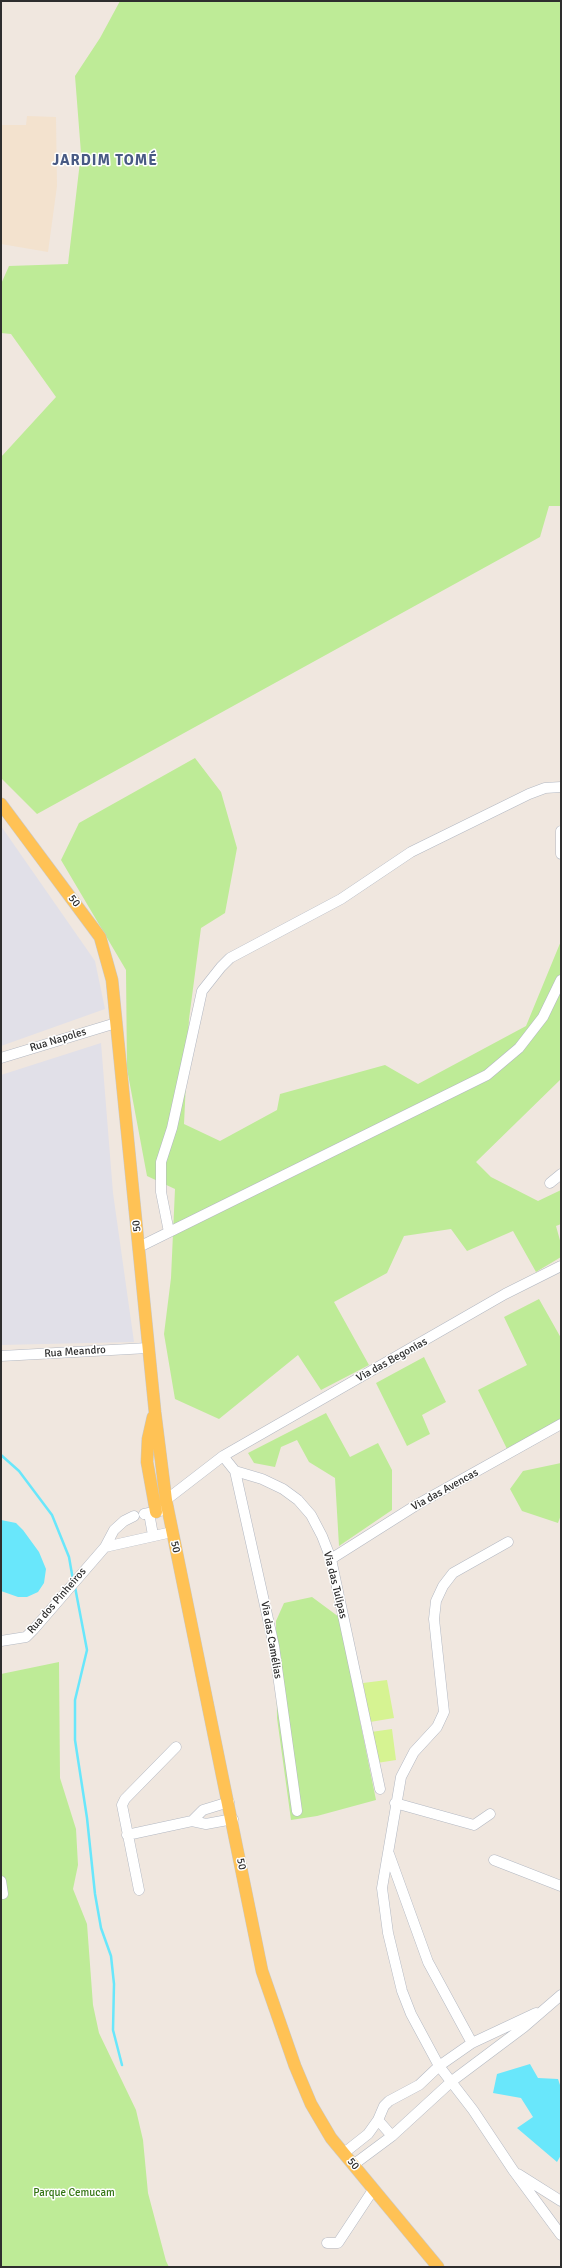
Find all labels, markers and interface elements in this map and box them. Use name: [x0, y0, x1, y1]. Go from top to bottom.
district label: JARDIM TOMÉ: [52, 152, 158, 170]
street label: 50: [65, 892, 83, 910]
street label: Rua Napoles: [28, 1025, 88, 1055]
street label: 50: [130, 1219, 144, 1233]
street label: Via das Begonias: [354, 1335, 430, 1385]
street label: Rua Meandro: [44, 1343, 106, 1361]
street label: Via das Avencas: [409, 1466, 481, 1514]
street label: 50: [167, 1540, 183, 1554]
street label: Via das Tulipas: [320, 1550, 350, 1620]
street label: Rua dos Pinheiros: [25, 1565, 89, 1637]
street label: Via das Camélias: [258, 1600, 284, 1680]
street label: 50: [233, 1857, 249, 1871]
street label: 50: [344, 2155, 362, 2173]
park label: Parque Cemucam: [33, 2186, 115, 2200]

